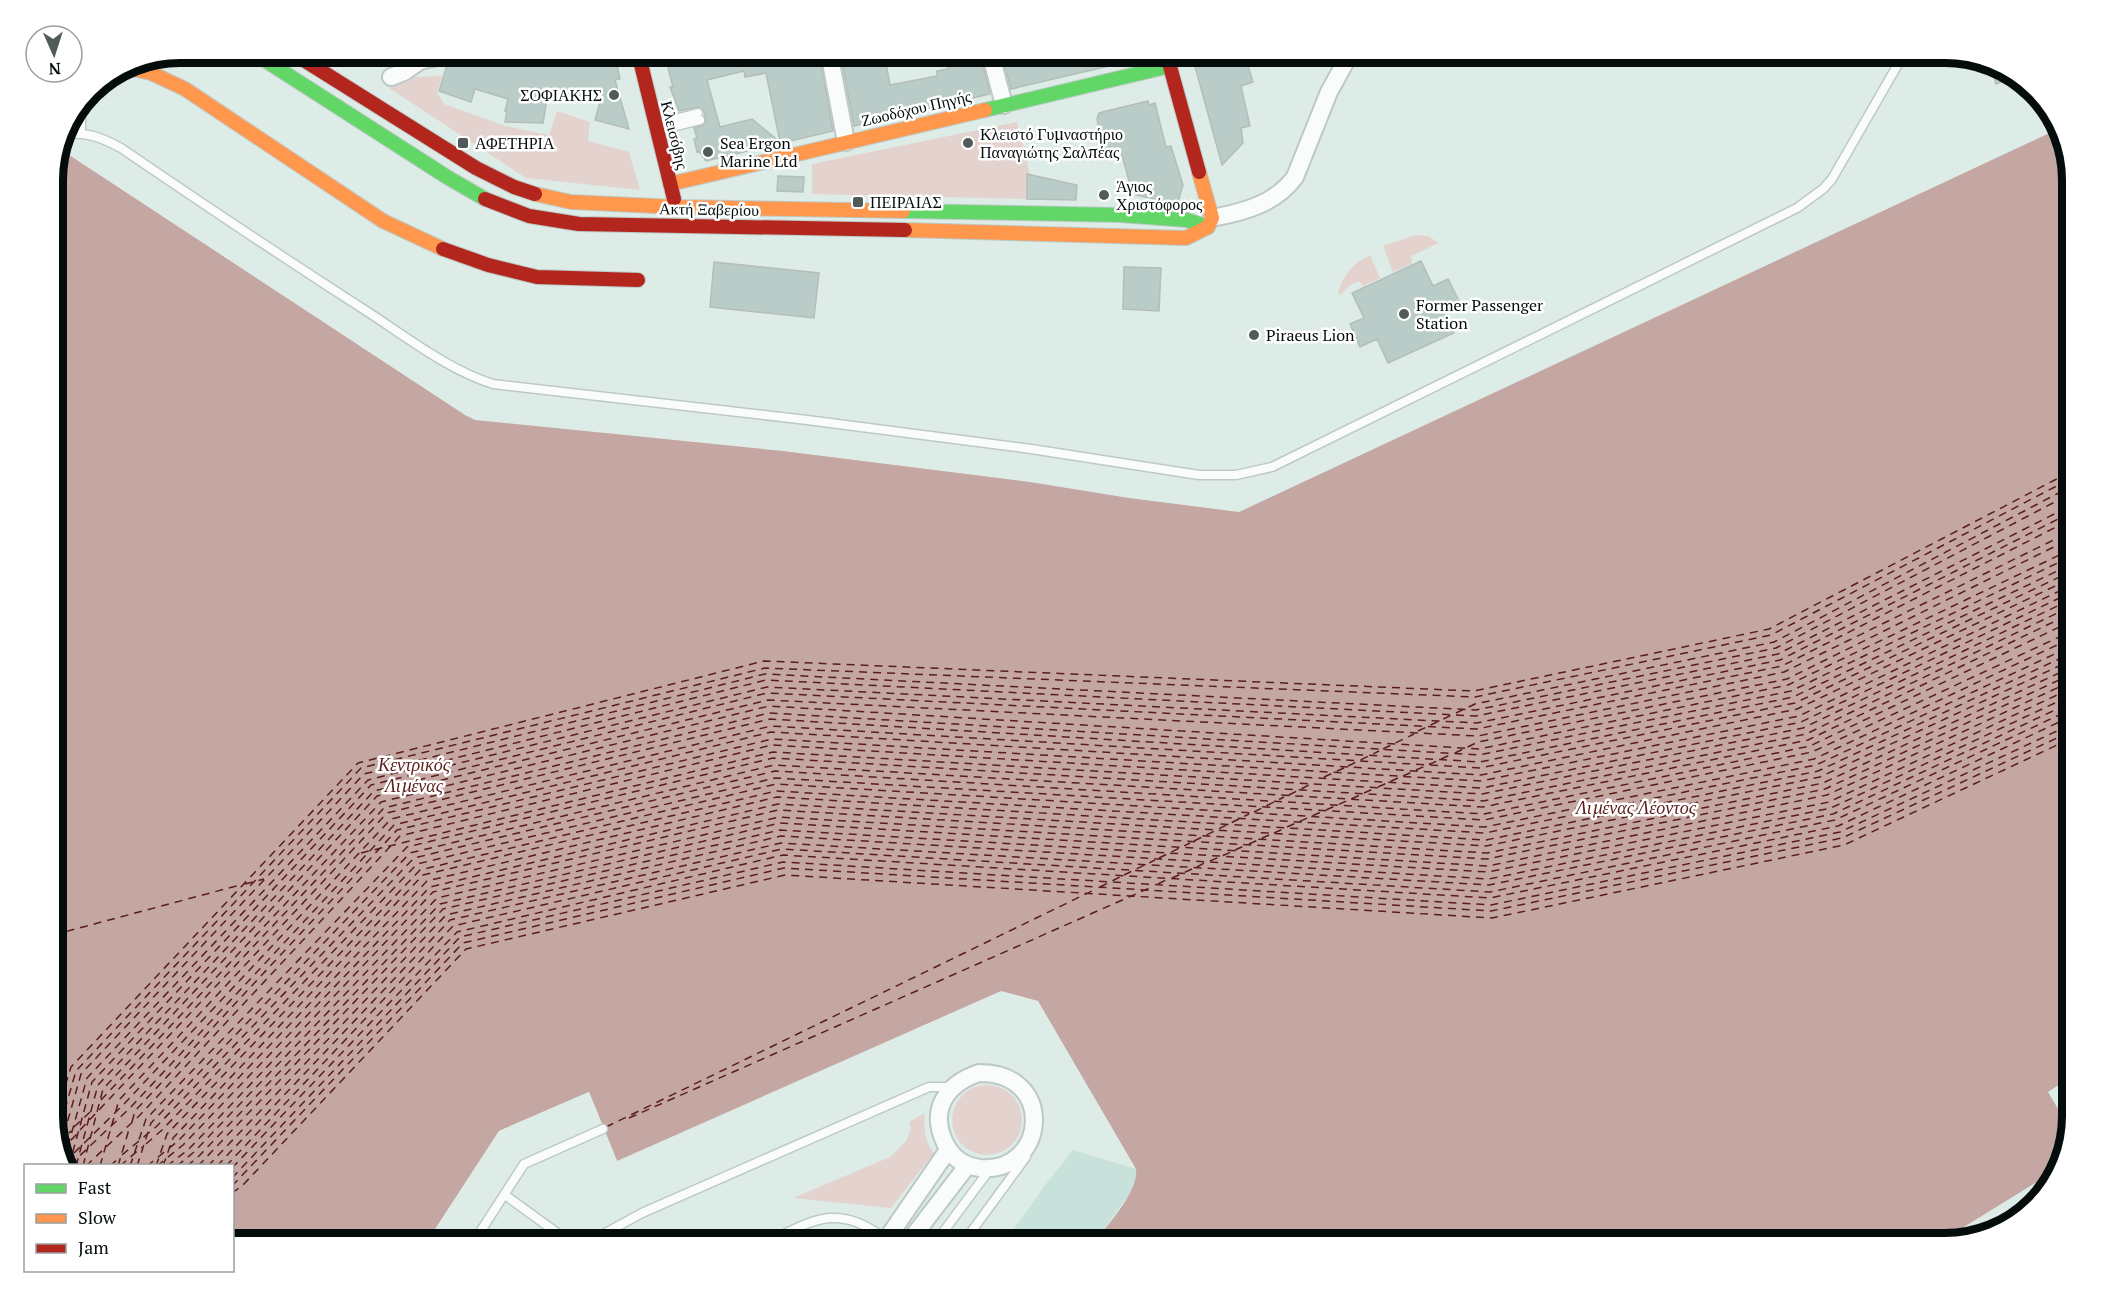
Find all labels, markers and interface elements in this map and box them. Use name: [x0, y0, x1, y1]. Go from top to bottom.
north arrow: [24, 24, 84, 84]
text: N: [48, 58, 61, 80]
place label: ΣΟΦΙΑΚΗΣ: [520, 84, 602, 106]
street label: Ζωοδόχου Πηγής: [859, 85, 974, 131]
marker: ΣΟΦΙΑΚΗΣ: [607, 88, 621, 102]
street label: Κλεισόβης: [656, 98, 694, 172]
place label: Κλειστό Γυμναστήριο Παναγιώτης Σαλπέας: [980, 123, 1123, 163]
place label: ΑΦΕΤΗΡΙΑ: [475, 132, 555, 154]
place label: Sea Ergon Marine Ltd: [720, 132, 798, 172]
marker: ΑΦΕΤΗΡΙΑ: [456, 136, 470, 150]
marker: Κλειστό Γυμναστήριο Παναγιώτης Σαλπέας: [961, 136, 975, 150]
marker: Sea Ergon Marine Ltd: [701, 145, 715, 159]
place label: Άγιος Χριστόφορος: [1116, 175, 1203, 215]
marker: Άγιος Χριστόφορος: [1097, 188, 1111, 202]
place label: ΠΕΙΡΑΙΑΣ: [870, 191, 942, 213]
marker: ΠΕΙΡΑΙΑΣ: [851, 195, 865, 209]
street label: Ακτή Ξαβερίου: [659, 197, 759, 221]
place label: Former Passenger Station: [1416, 294, 1544, 334]
marker: Former Passenger Station: [1397, 307, 1411, 321]
place label: Piraeus Lion: [1266, 324, 1355, 346]
marker: Piraeus Lion: [1247, 328, 1261, 342]
water label: Κεντρικός Λιμένας: [377, 752, 451, 797]
water label: Λιμένας Λέοντος: [1574, 795, 1697, 819]
legend: [24, 1164, 234, 1272]
text: Fast: [78, 1175, 112, 1199]
text: Slow: [78, 1205, 117, 1229]
text: Jam: [78, 1235, 109, 1259]

